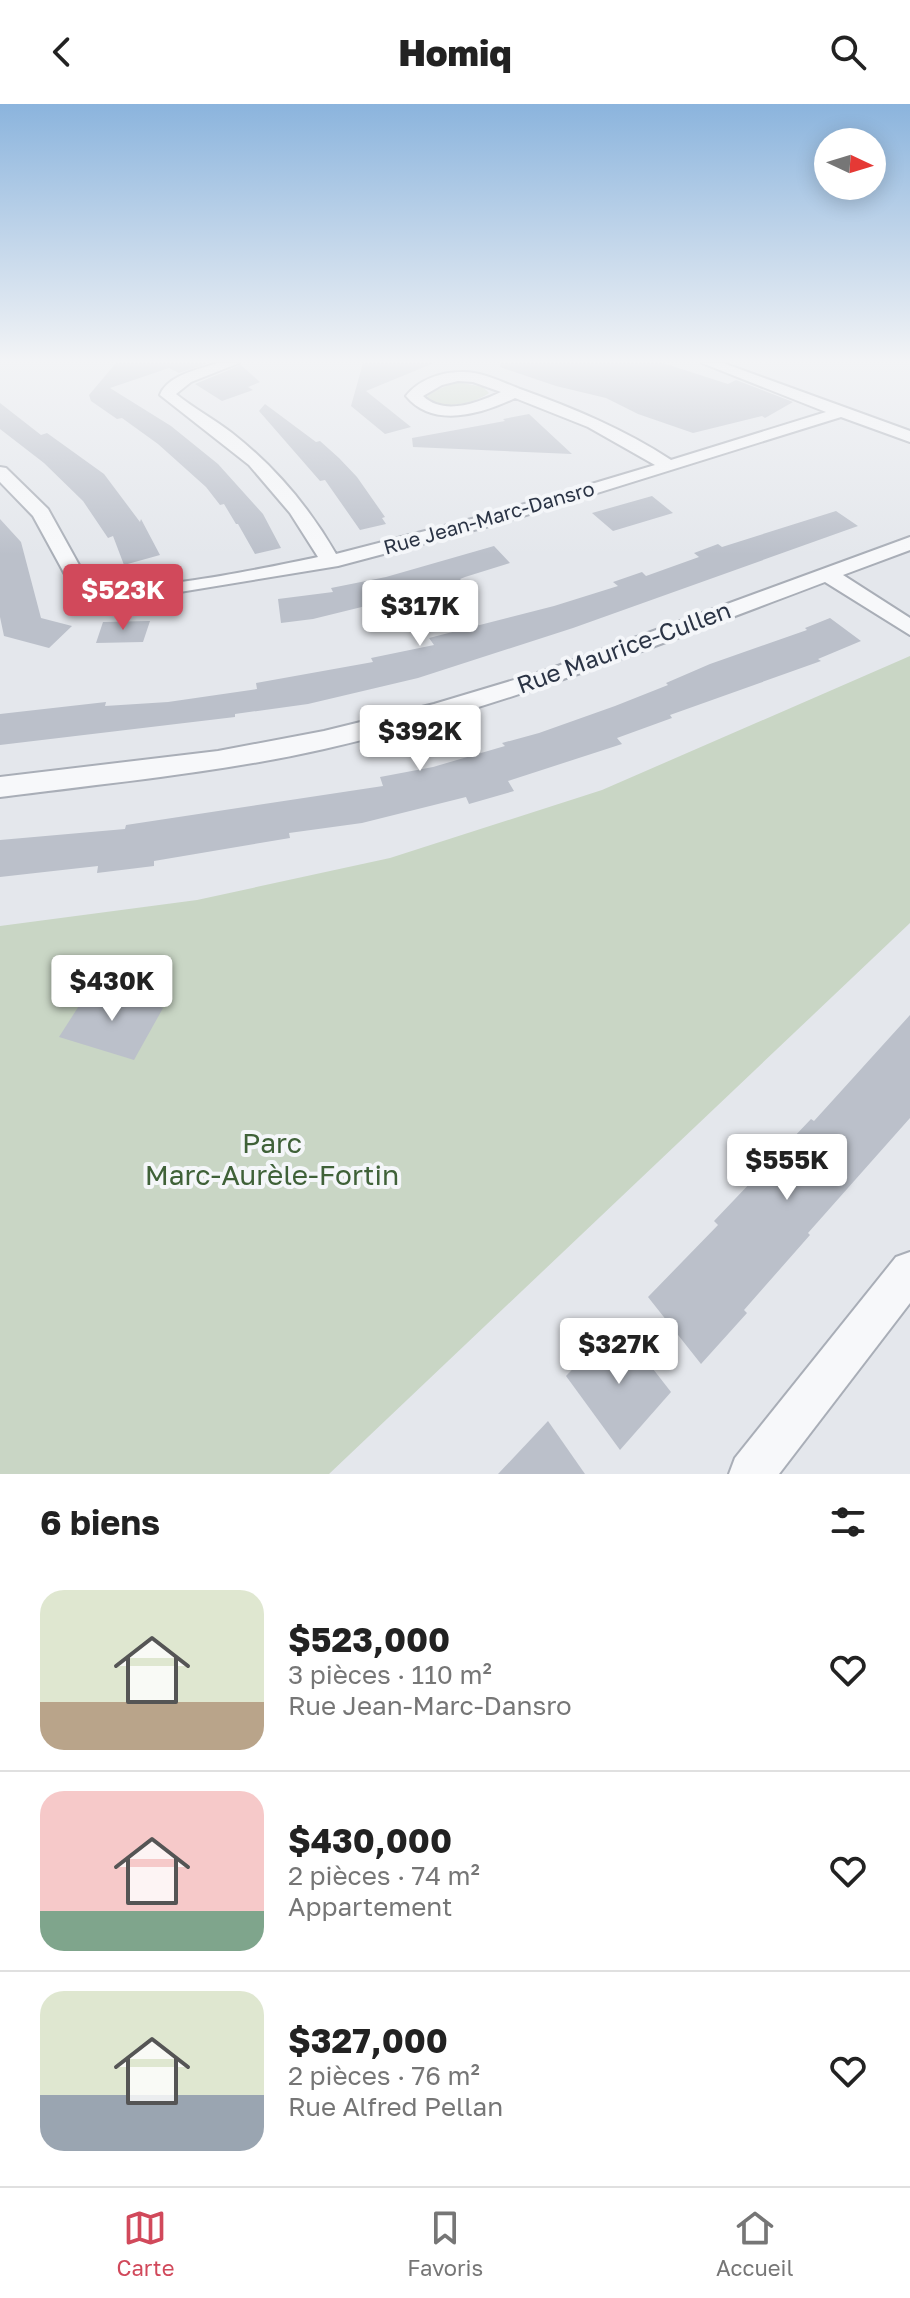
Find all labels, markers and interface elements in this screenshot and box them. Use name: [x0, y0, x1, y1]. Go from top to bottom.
icon: back: [40, 30, 84, 74]
icon: search: [826, 30, 870, 74]
text: Homiq: [398, 31, 512, 74]
north arrow: [814, 128, 886, 200]
map controls: [814, 128, 886, 200]
street label: Rue Jean-Marc-Dansro: [381, 475, 597, 559]
pin: $523K: [67, 564, 179, 632]
text: $523K: [81, 574, 165, 605]
pin: $317K: [364, 580, 476, 648]
text: $317K: [380, 590, 460, 621]
street label: Rue Maurice-Cullen: [513, 594, 734, 699]
pin: $392K: [364, 705, 476, 773]
text: $392K: [378, 715, 462, 746]
pin: $430K: [56, 955, 168, 1023]
text: $430K: [69, 965, 155, 996]
park label: Parc Marc-Aurèle-Fortin: [145, 1126, 399, 1191]
pin: $555K: [731, 1134, 843, 1202]
text: $555K: [745, 1144, 829, 1175]
pin: $327K: [563, 1318, 675, 1386]
text: $327K: [578, 1328, 660, 1359]
icon: filters: [826, 1500, 870, 1544]
text: 6 biens: [40, 1502, 160, 1542]
text: $523,000: [288, 1619, 450, 1659]
icon: home: [104, 1622, 200, 1718]
icon: heart: [826, 1648, 870, 1692]
text: 3 pièces · 110 m²: [288, 1659, 492, 1690]
text: Rue Jean-Marc-Dansro: [288, 1690, 572, 1721]
text: $430,000: [288, 1820, 452, 1860]
icon: home: [104, 1823, 200, 1919]
icon: heart: [826, 1849, 870, 1893]
text: 2 pièces · 74 m²: [288, 1860, 480, 1891]
text: Appartement: [288, 1891, 452, 1922]
text: $327,000: [288, 2020, 448, 2060]
icon: home: [104, 2023, 200, 2119]
icon: heart: [826, 2049, 870, 2093]
text: 2 pièces · 76 m²: [288, 2060, 480, 2091]
text: Rue Alfred Pellan: [288, 2091, 503, 2122]
tab: Carte: [116, 2206, 174, 2281]
tab: Favoris: [407, 2206, 483, 2281]
tab: Accueil: [716, 2206, 794, 2281]

